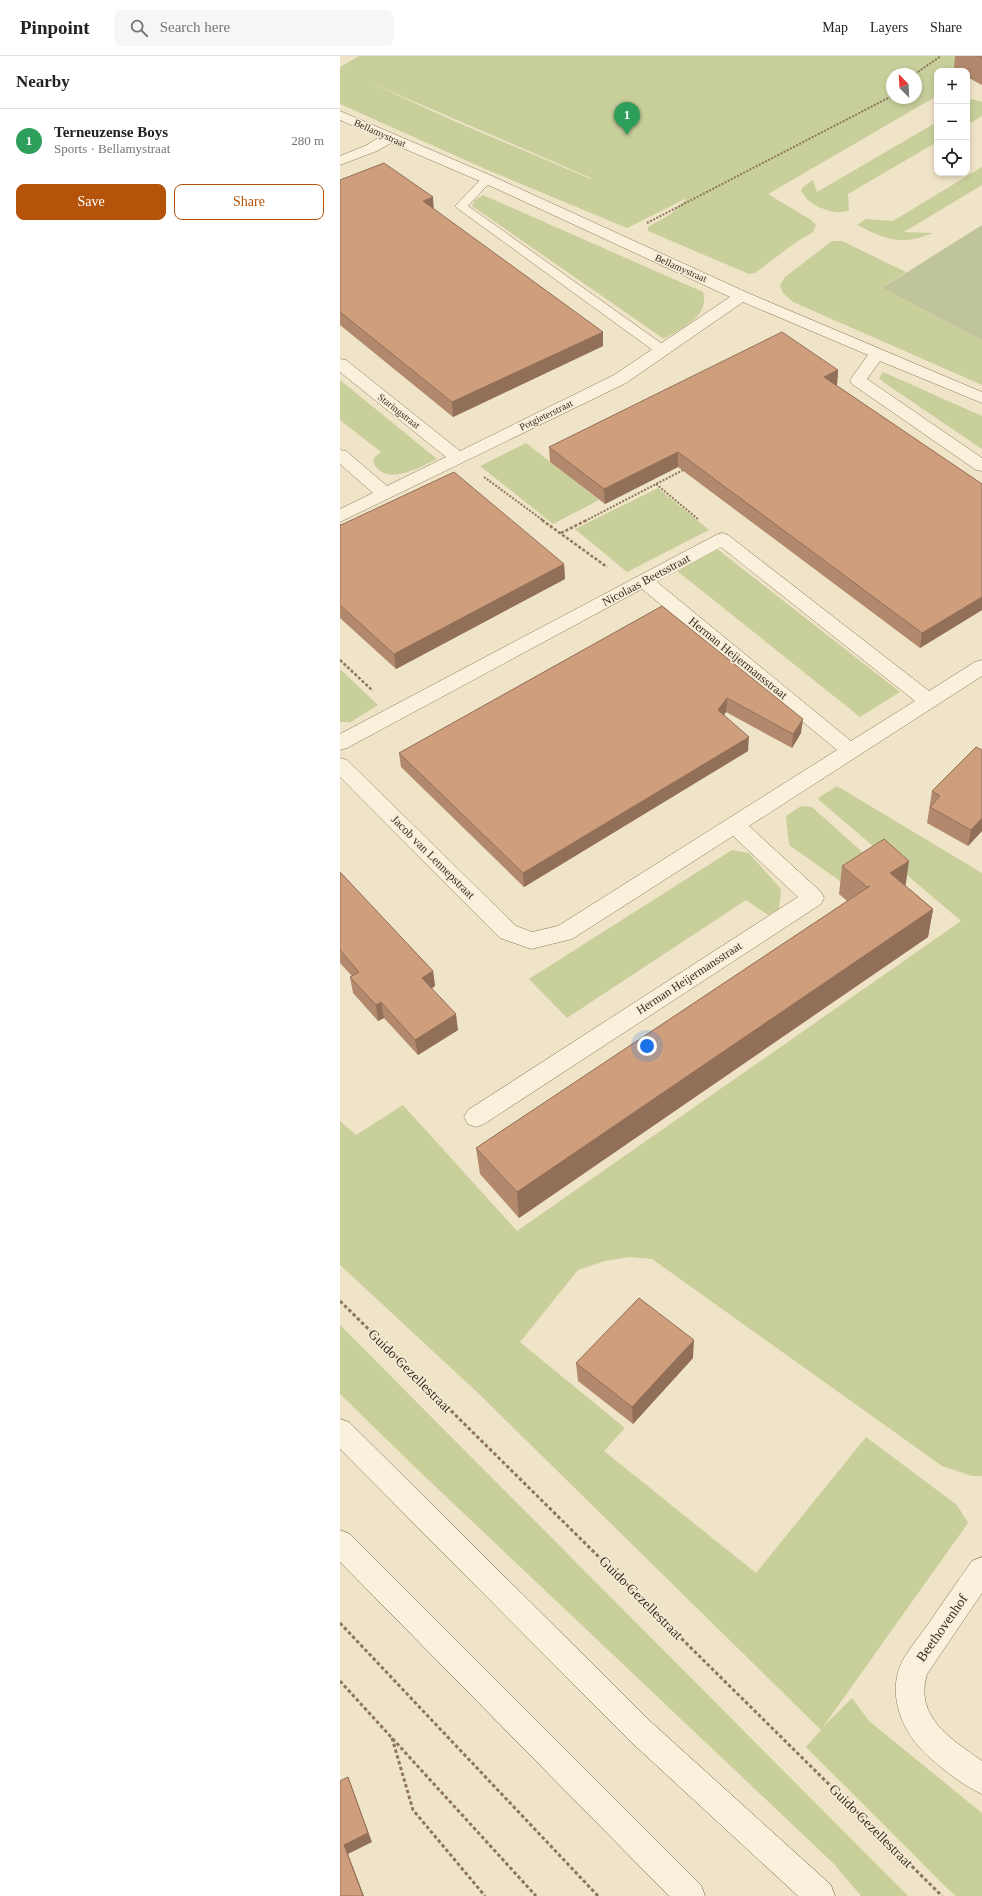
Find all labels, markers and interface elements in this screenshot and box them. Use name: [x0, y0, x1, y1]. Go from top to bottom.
search box: [114, 10, 394, 46]
text: Pinpoint: [20, 17, 90, 38]
icon: search: [128, 17, 150, 39]
text: Search here: [160, 19, 230, 35]
text: Map: [822, 20, 848, 35]
text: Layers: [870, 20, 908, 35]
text: Share: [930, 20, 962, 35]
north arrow: [886, 68, 922, 104]
map controls: [934, 68, 970, 176]
button: +: [934, 68, 970, 104]
text: Nearby: [16, 72, 70, 91]
pin: 1: [614, 102, 640, 135]
button: −: [934, 104, 970, 140]
street label: Bellamystraat: [352, 117, 408, 149]
text: Terneuzense Boys: [54, 124, 168, 140]
text: 1: [26, 133, 32, 148]
text: 280 m: [291, 133, 324, 148]
button: locate: [934, 140, 970, 176]
text: Sports · Bellamystraat: [54, 141, 170, 156]
button: Save: [16, 184, 166, 220]
button: Share: [174, 184, 324, 220]
street label: Bellamystraat: [653, 252, 709, 284]
street label: Staringstraat: [376, 391, 422, 431]
street label: Potgieterstraat: [518, 397, 575, 433]
street label: Nicolaas Beetsstraat: [600, 551, 693, 609]
street label: Herman Heijermansstraat: [686, 614, 791, 703]
street label: Jacob van Lennepstraat: [388, 812, 478, 902]
street label: Herman Heijermansstraat: [634, 938, 745, 1017]
your location: [637, 1036, 657, 1056]
street label: Guido Gezellestraat: [365, 1326, 455, 1416]
street label: Guido Gezellestraat: [596, 1553, 686, 1643]
street label: Beethovenhof: [913, 1591, 971, 1664]
street label: Guido Gezellestraat: [826, 1781, 916, 1871]

